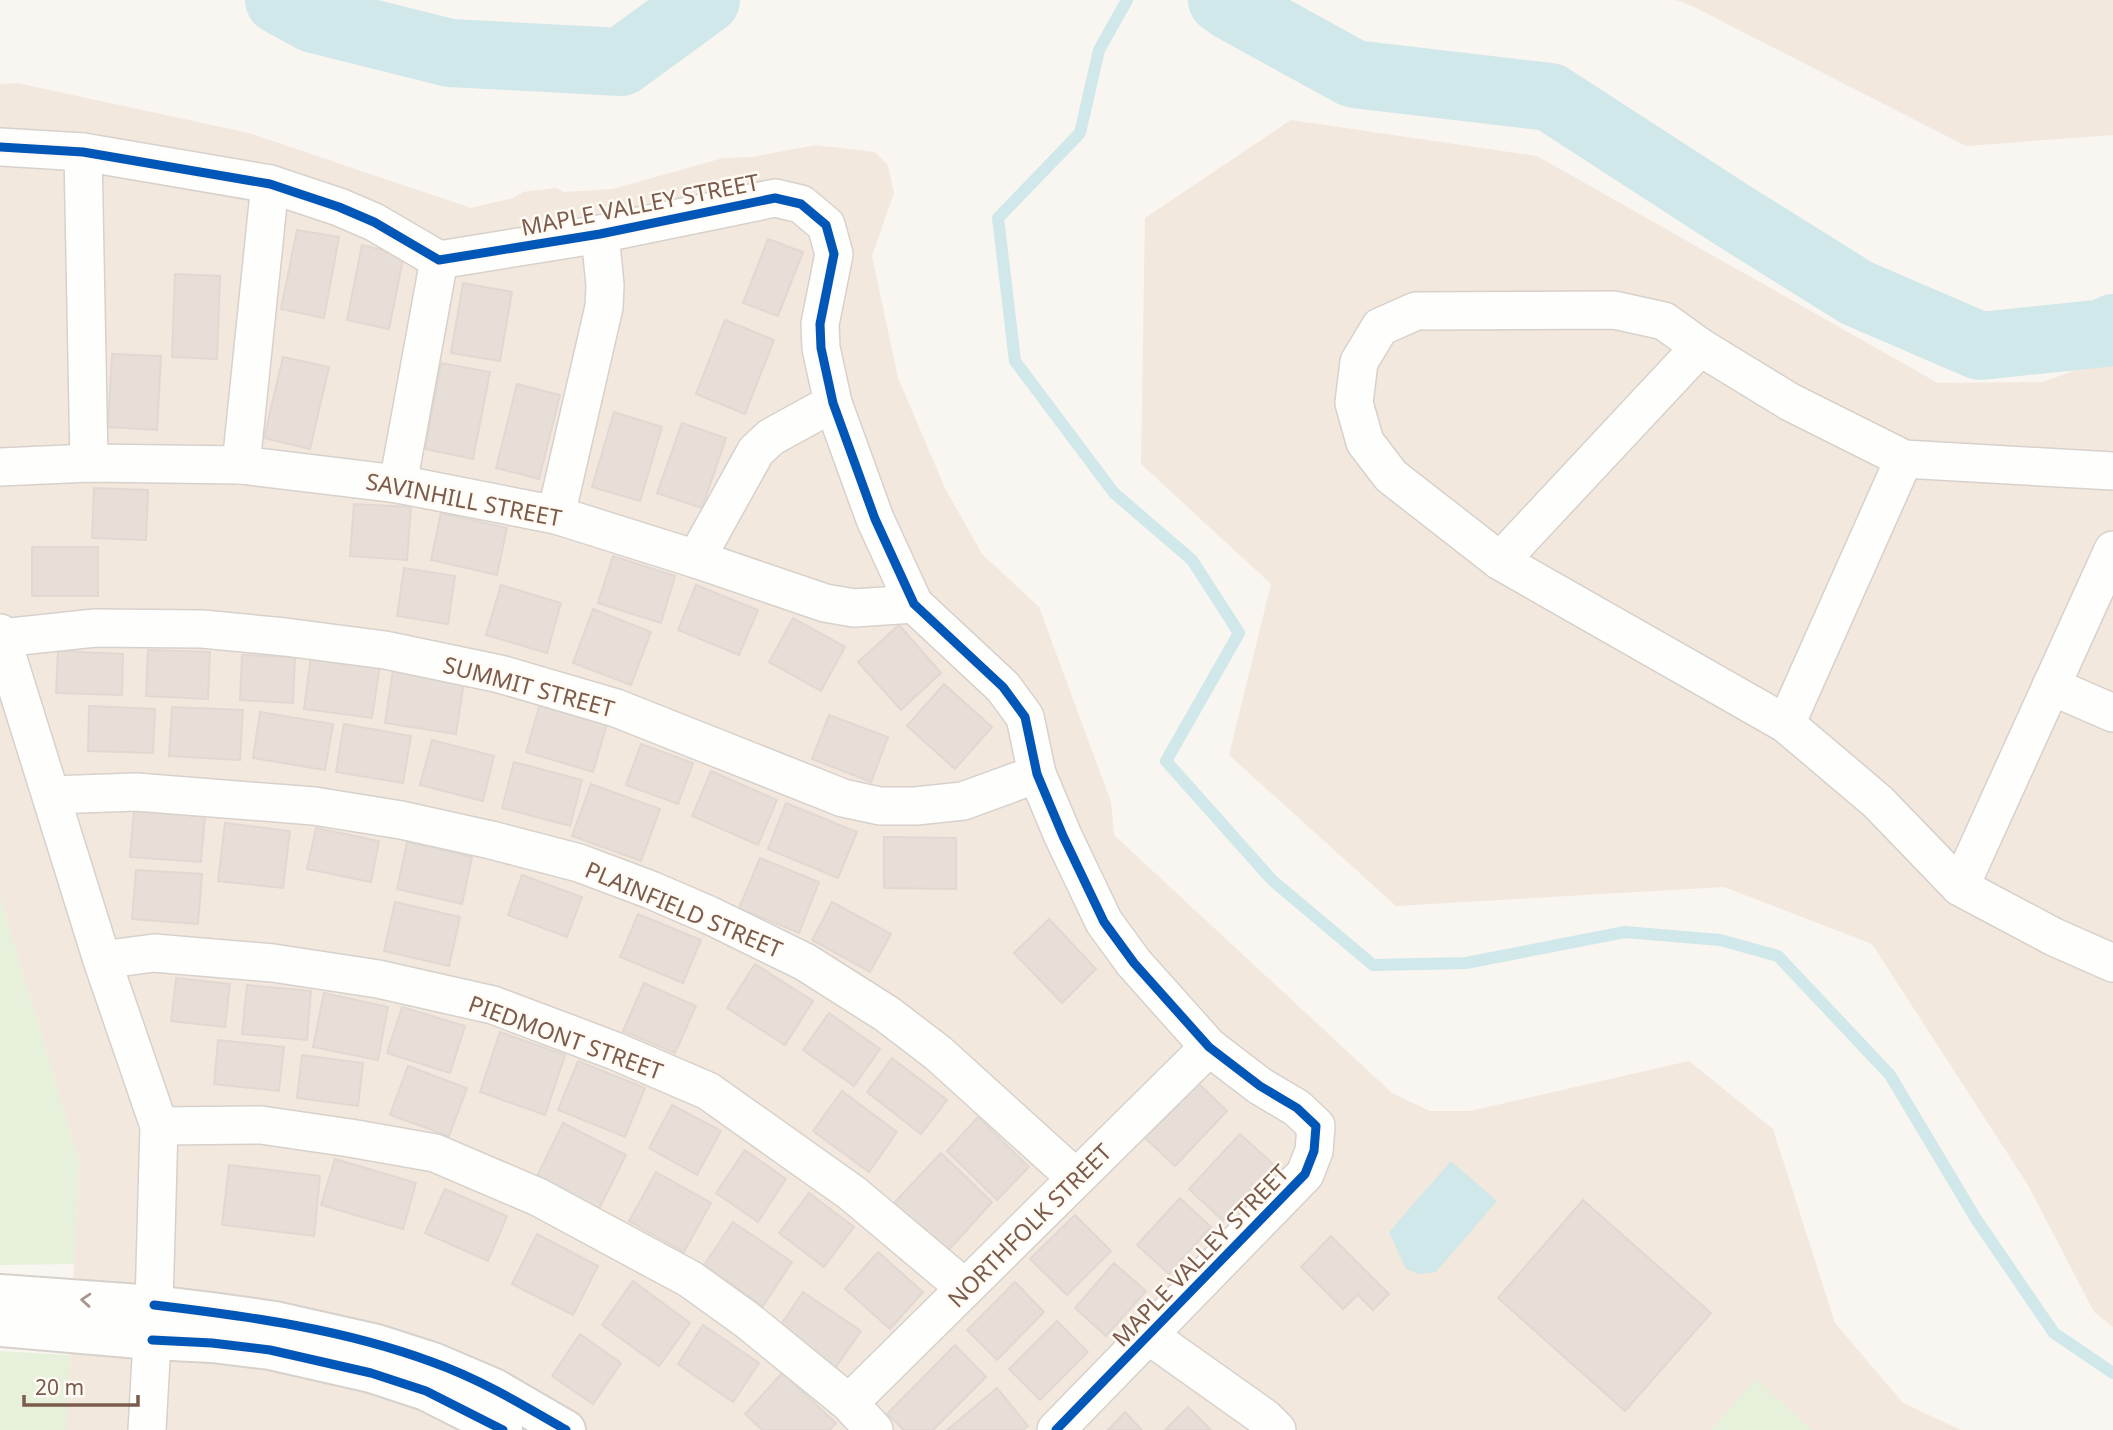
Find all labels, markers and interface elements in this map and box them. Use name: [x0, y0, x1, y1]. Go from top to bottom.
street label: MAPLE VALLEY STREET: [518, 165, 762, 243]
street label: SAVINHILL STREET: [364, 464, 565, 534]
street label: SUMMIT STREET: [440, 648, 618, 724]
street label: PLAINFIELD STREET: [580, 853, 788, 965]
street label: PIEDMONT STREET: [464, 987, 668, 1087]
street label: NORTHFOLK STREET: [940, 1136, 1118, 1314]
street label: MAPLE VALLEY STREET: [1104, 1157, 1296, 1353]
one-way arrow: [80, 1293, 91, 1308]
scale bar: [24, 1364, 138, 1408]
text: 20 m: [35, 1373, 84, 1401]

